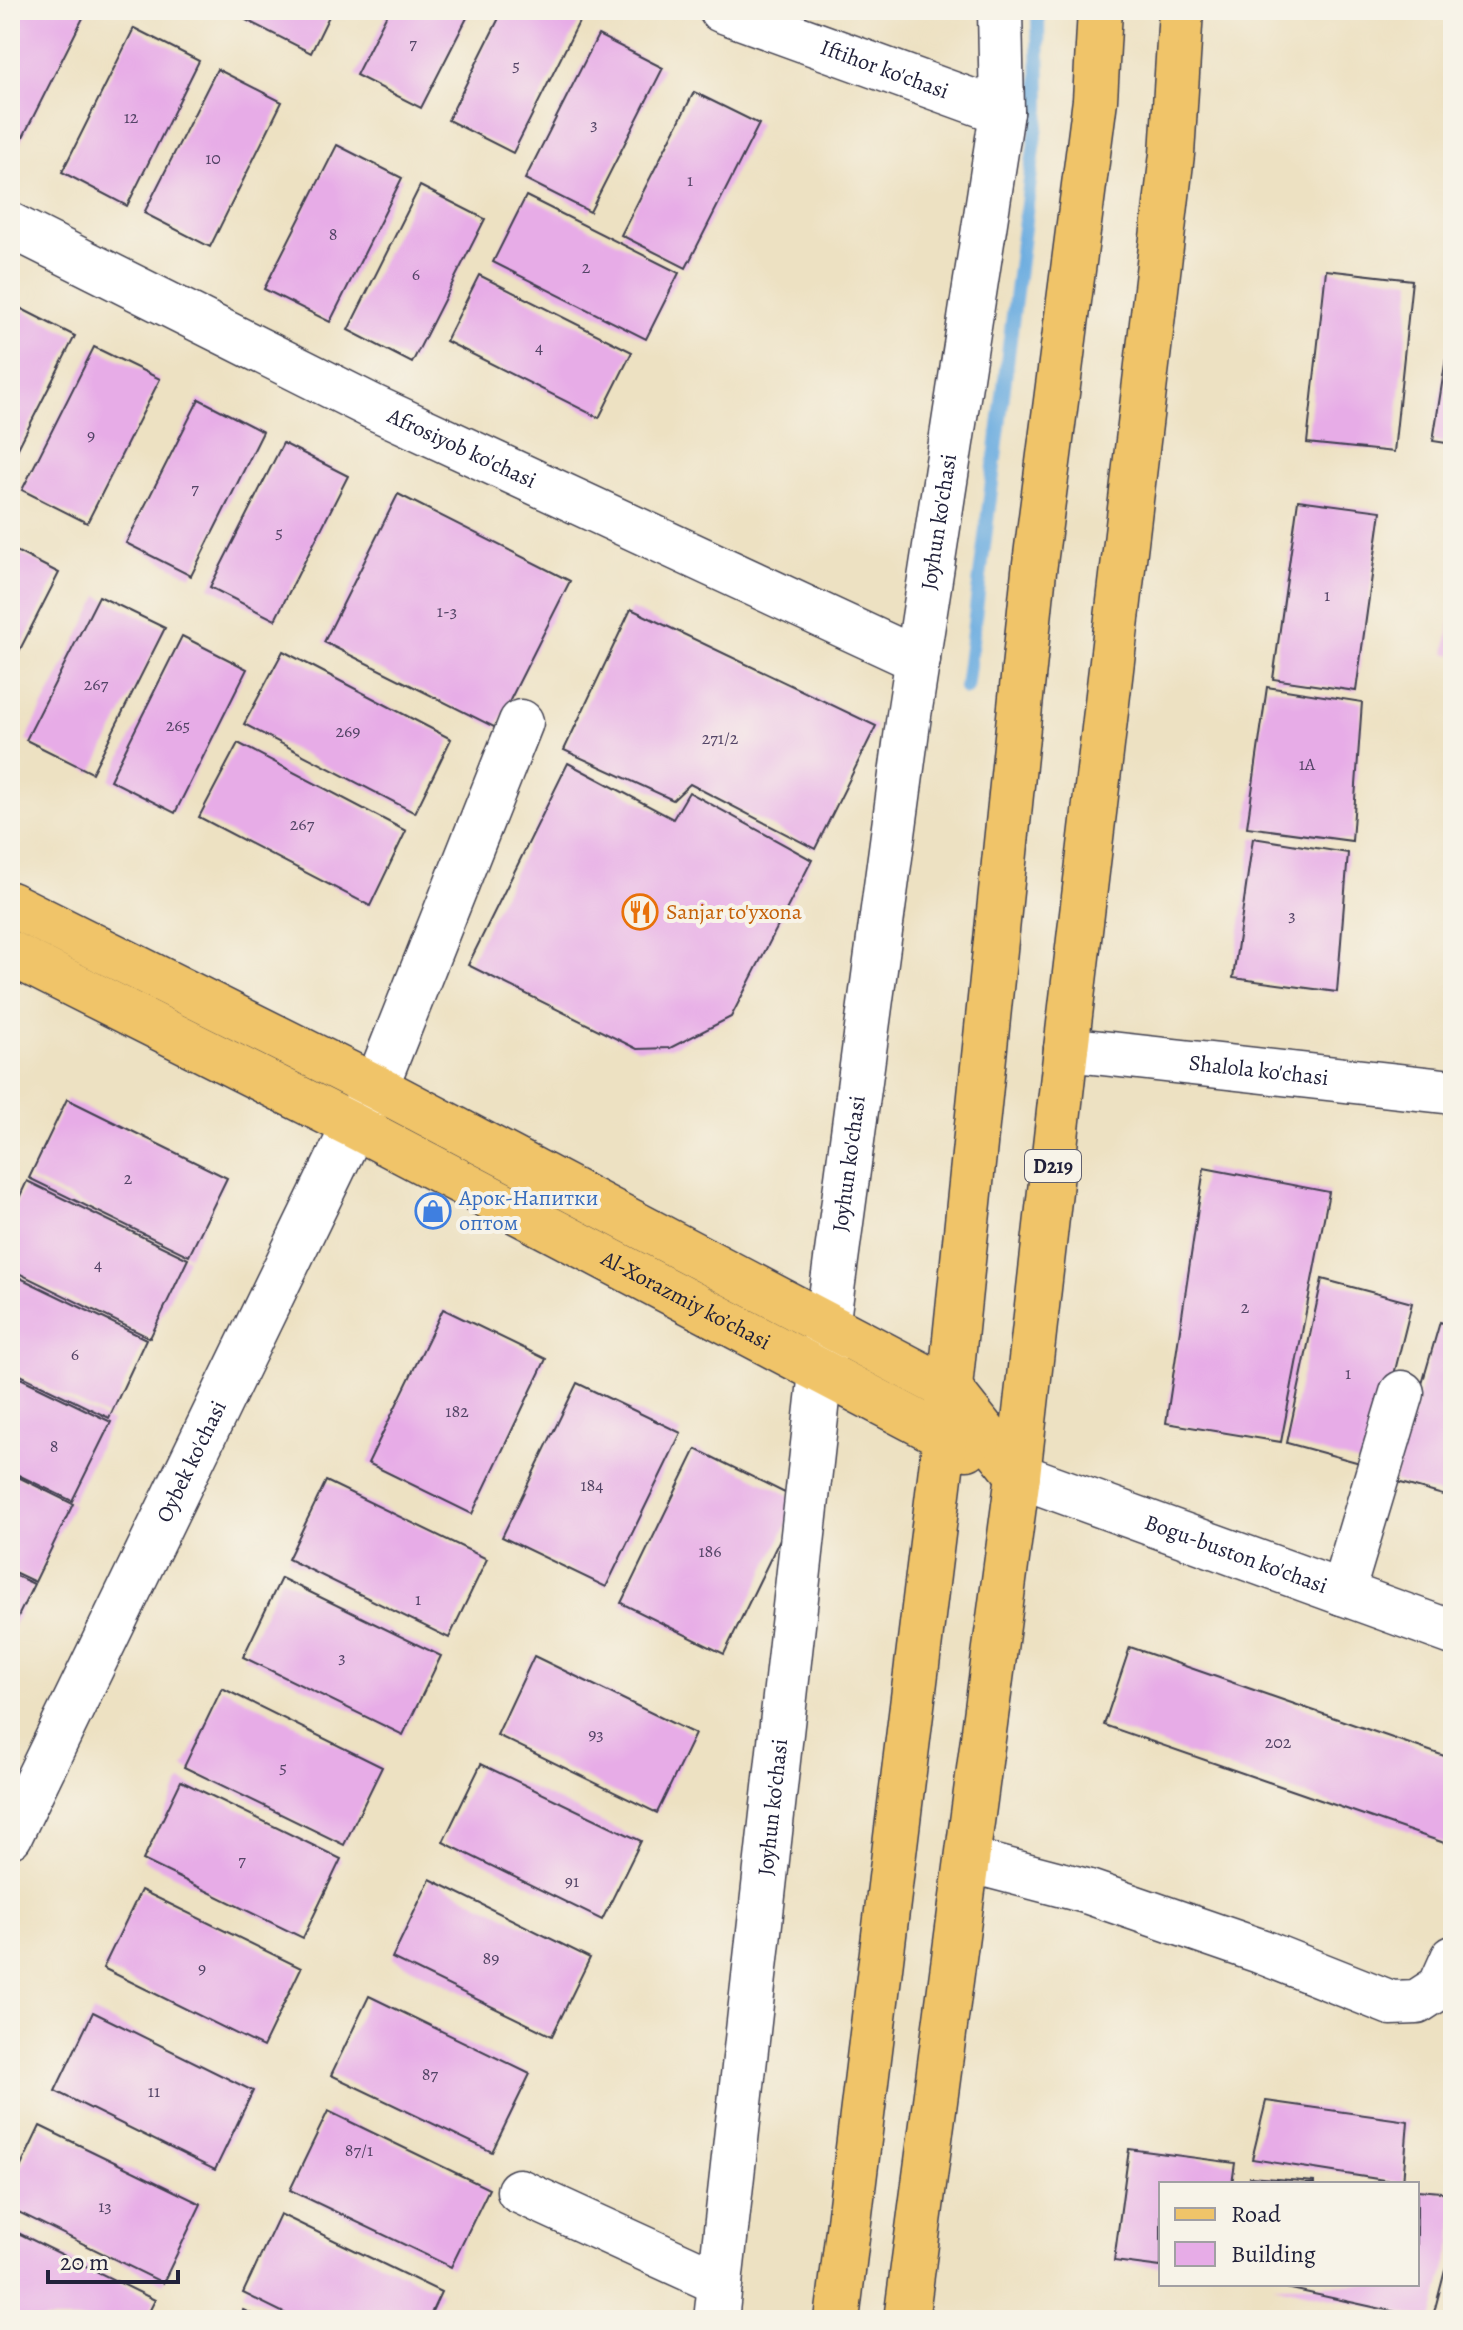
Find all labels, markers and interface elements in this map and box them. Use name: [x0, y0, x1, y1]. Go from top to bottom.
house number: 7: [409, 31, 417, 55]
street label: Iftihor ko'chasi: [816, 32, 953, 106]
house number: 5: [512, 53, 520, 77]
house number: 12: [124, 105, 139, 129]
house number: 3: [590, 112, 598, 136]
house number: 10: [205, 146, 221, 170]
house number: 1: [687, 168, 693, 192]
house number: 8: [329, 222, 337, 246]
house number: 2: [582, 255, 591, 279]
house number: 6: [412, 262, 420, 286]
house number: 4: [535, 335, 543, 359]
street label: Afrosiyob ko'chasi: [382, 400, 541, 496]
house number: 9: [87, 423, 95, 447]
street label: Joyhun ko'chasi: [913, 452, 964, 592]
house number: 7: [191, 476, 199, 500]
house number: 5: [275, 520, 283, 544]
house number: 1: [1324, 583, 1330, 607]
house number: 1-3: [437, 599, 457, 623]
house number: 267: [84, 672, 109, 696]
house number: 265: [166, 713, 190, 737]
house number: 269: [335, 719, 361, 743]
house number: 271/2: [702, 726, 739, 750]
house number: 1A: [1299, 752, 1316, 776]
house number: 267: [290, 812, 315, 836]
restaurant icon: Sanjar to'yxona: [621, 893, 659, 931]
place label: Sanjar to'yxona: [666, 897, 803, 927]
house number: 3: [1288, 903, 1296, 927]
street label: Shalola ko'chasi: [1187, 1048, 1330, 1093]
street label: Joyhun ko'chasi: [825, 1094, 873, 1234]
road number: D219: [1025, 1150, 1081, 1182]
house number: 2: [124, 1166, 133, 1190]
place label: Арок-Напитки оптом: [458, 1183, 598, 1238]
shop icon: Арок-Напитки оптом: [414, 1192, 452, 1230]
street label: Al-Xorazmiy ko’chasi: [595, 1243, 776, 1357]
house number: 4: [94, 1252, 102, 1276]
house number: 2: [1241, 1295, 1250, 1319]
house number: 6: [71, 1342, 79, 1366]
house number: 1: [1345, 1361, 1351, 1385]
street label: Oybek ko'chasi: [149, 1396, 234, 1528]
house number: 182: [445, 1399, 469, 1423]
house number: 8: [50, 1434, 58, 1458]
house number: 184: [580, 1473, 604, 1497]
street label: Bogu-buston ko'chasi: [1141, 1507, 1332, 1601]
house number: 186: [698, 1539, 722, 1563]
house number: 1: [415, 1587, 421, 1611]
house number: 3: [338, 1645, 346, 1669]
house number: 93: [588, 1722, 604, 1746]
house number: 202: [1265, 1730, 1292, 1754]
street label: Joyhun ko'chasi: [750, 1737, 795, 1877]
house number: 5: [279, 1755, 287, 1779]
house number: 7: [238, 1848, 246, 1872]
house number: 91: [565, 1869, 579, 1893]
house number: 89: [483, 1946, 499, 1970]
house number: 9: [198, 1956, 206, 1980]
house number: 87: [422, 2062, 439, 2086]
house number: 11: [148, 2079, 160, 2103]
house number: 87/1: [345, 2138, 373, 2162]
legend: [1159, 2182, 1419, 2286]
house number: 13: [98, 2194, 112, 2218]
text: Road: [1231, 2198, 1281, 2230]
scale bar: [48, 2234, 178, 2284]
text: Building: [1231, 2238, 1316, 2270]
text: 20 m: [60, 2246, 109, 2278]

